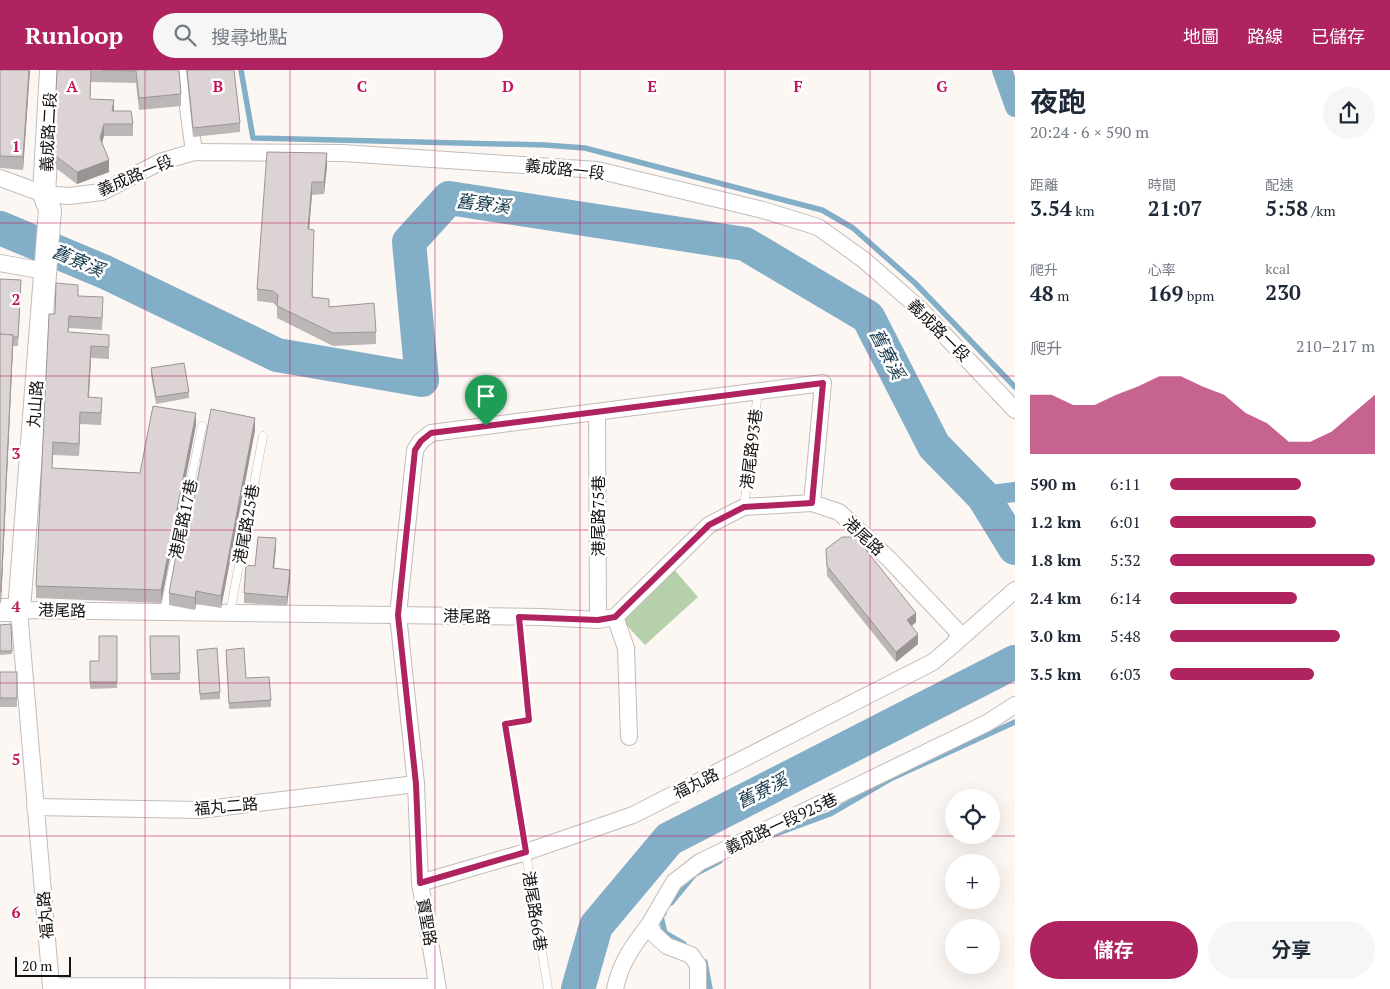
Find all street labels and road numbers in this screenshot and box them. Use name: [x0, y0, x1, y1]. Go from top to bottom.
street label: 義成路二段: [35, 91, 61, 173]
street label: 義成路一段: [94, 149, 176, 201]
street label: 義成路一段: [524, 154, 606, 184]
street label: 義成路一段: [903, 294, 975, 366]
street label: 丸山路: [22, 379, 48, 429]
street label: 港尾路93巷: [735, 407, 767, 491]
street label: 港尾路75巷: [587, 475, 609, 557]
street label: 港尾路17巷: [164, 477, 202, 561]
street label: 港尾路25巷: [228, 482, 264, 566]
street label: 港尾路: [839, 512, 889, 560]
street label: 港尾路: [38, 599, 86, 621]
street label: 港尾路: [443, 605, 491, 627]
street label: 福丸路: [670, 763, 722, 803]
street label: 義成路一段925巷: [721, 787, 841, 859]
street label: 福丸二路: [193, 792, 259, 820]
street label: 港尾路66巷: [518, 869, 552, 953]
street label: 福丸路: [32, 890, 58, 940]
street label: 寶聖路: [412, 896, 442, 948]

